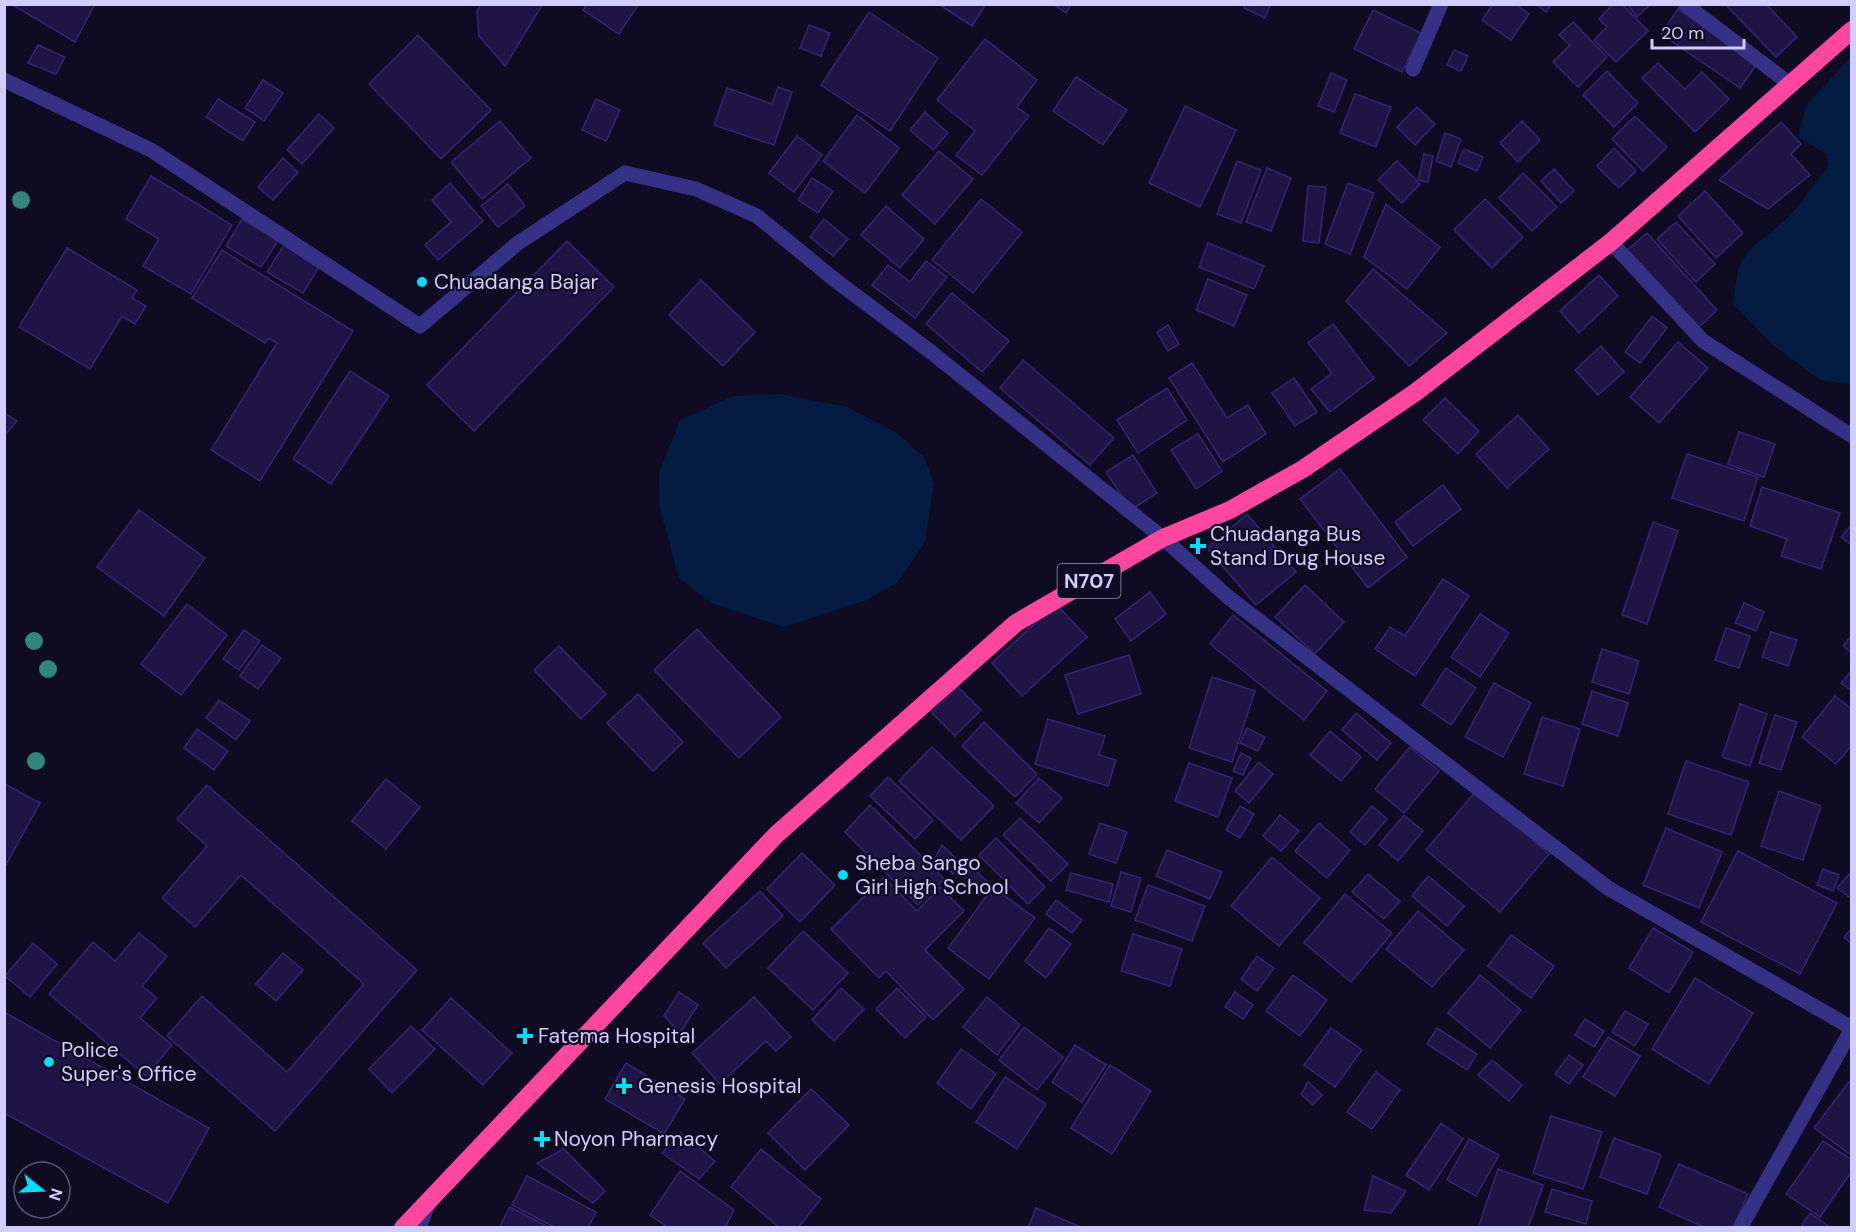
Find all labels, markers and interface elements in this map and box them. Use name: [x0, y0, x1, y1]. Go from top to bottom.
scale bar: [1652, 12, 1744, 50]
text: 20 m: [1661, 21, 1704, 45]
place label: Chuadanga Bajar: [434, 268, 599, 296]
marker: Chuadanga Bajar: [415, 275, 429, 289]
place label: Chuadanga Bus Stand Drug House: [1210, 520, 1386, 572]
marker: Chuadanga Bus Stand Drug House: [1191, 539, 1205, 553]
road number: N707: [1058, 564, 1120, 598]
place label: Sheba Sango Girl High School: [855, 849, 1009, 901]
marker: Sheba Sango Girl High School: [836, 868, 850, 882]
place label: Fatema Hospital: [538, 1022, 695, 1050]
marker: Fatema Hospital: [516, 1027, 534, 1045]
place label: Police Super's Office: [61, 1036, 197, 1088]
marker: Police Super's Office: [42, 1055, 56, 1069]
place label: Genesis Hospital: [638, 1072, 801, 1100]
marker: Genesis Hospital: [615, 1077, 633, 1095]
place label: Noyon Pharmacy: [554, 1125, 719, 1153]
marker: Noyon Pharmacy: [535, 1132, 549, 1146]
north arrow: [12, 1160, 72, 1220]
text: N: [44, 1186, 68, 1203]

